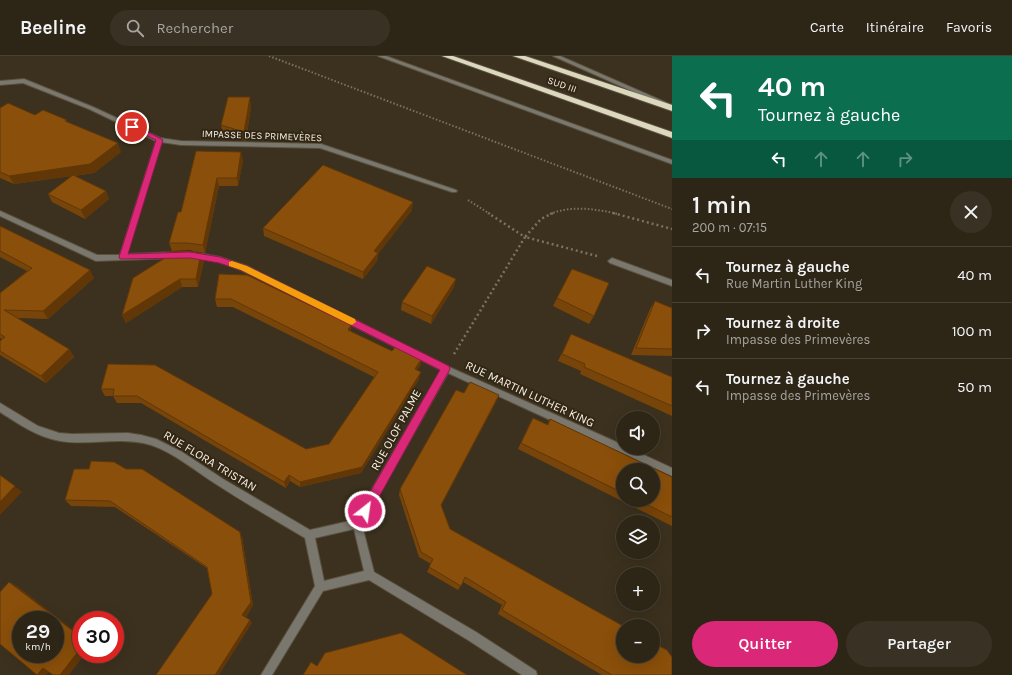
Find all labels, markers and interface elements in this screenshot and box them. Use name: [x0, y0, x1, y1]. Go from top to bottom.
search box: [110, 10, 390, 46]
text: Beeline: [20, 17, 86, 39]
icon: search: [124, 17, 146, 39]
text: Rechercher: [156, 19, 233, 37]
text: Carte: [810, 19, 844, 36]
text: Itinéraire: [866, 19, 924, 36]
text: Favoris: [946, 19, 992, 36]
text: 40 m: [758, 70, 826, 103]
icon: left: [692, 72, 744, 124]
street label: SUD III: [546, 74, 578, 96]
text: Tournez à gauche: [758, 104, 900, 126]
pin: [115, 110, 149, 144]
icon: arrive: [121, 116, 143, 138]
street label: IMPASSE DES PRIMEVÈRES: [202, 128, 322, 144]
icon: left: [768, 148, 790, 170]
icon: ahead: [810, 148, 832, 170]
icon: ahead: [852, 148, 874, 170]
icon: right: [894, 148, 916, 170]
text: 1 min: [692, 191, 752, 219]
button: close: [950, 191, 992, 233]
text: 200 m · 07:15: [692, 220, 767, 235]
text: Tournez à gauche: [726, 258, 850, 276]
icon: left: [692, 264, 714, 286]
text: 40 m: [957, 266, 992, 284]
text: Rue Martin Luther King: [726, 276, 862, 291]
text: Tournez à droite: [726, 314, 840, 332]
icon: right: [692, 320, 714, 342]
text: 100 m: [952, 322, 992, 340]
text: Impasse des Primevères: [726, 332, 870, 347]
street label: RUE MARTIN LUTHER KING: [463, 358, 597, 430]
text: Tournez à gauche: [726, 370, 850, 388]
icon: left: [692, 376, 714, 398]
text: 50 m: [957, 378, 992, 396]
street label: RUE OLOF PALME: [368, 387, 424, 473]
text: Impasse des Primevères: [726, 388, 870, 403]
map controls: [616, 411, 660, 663]
button: sound: [616, 411, 660, 455]
street label: RUE FLORA TRISTAN: [161, 428, 259, 494]
button: search: [616, 463, 660, 507]
position arrow: [344, 490, 386, 532]
button: layers: [616, 515, 660, 559]
button: +: [616, 567, 660, 611]
speed limit sign: 30: [72, 611, 124, 663]
button: −: [616, 619, 660, 663]
text: 29: [26, 620, 50, 643]
button: Quitter: [692, 621, 838, 667]
button: Partager: [846, 621, 992, 667]
text: km/h: [25, 641, 51, 653]

